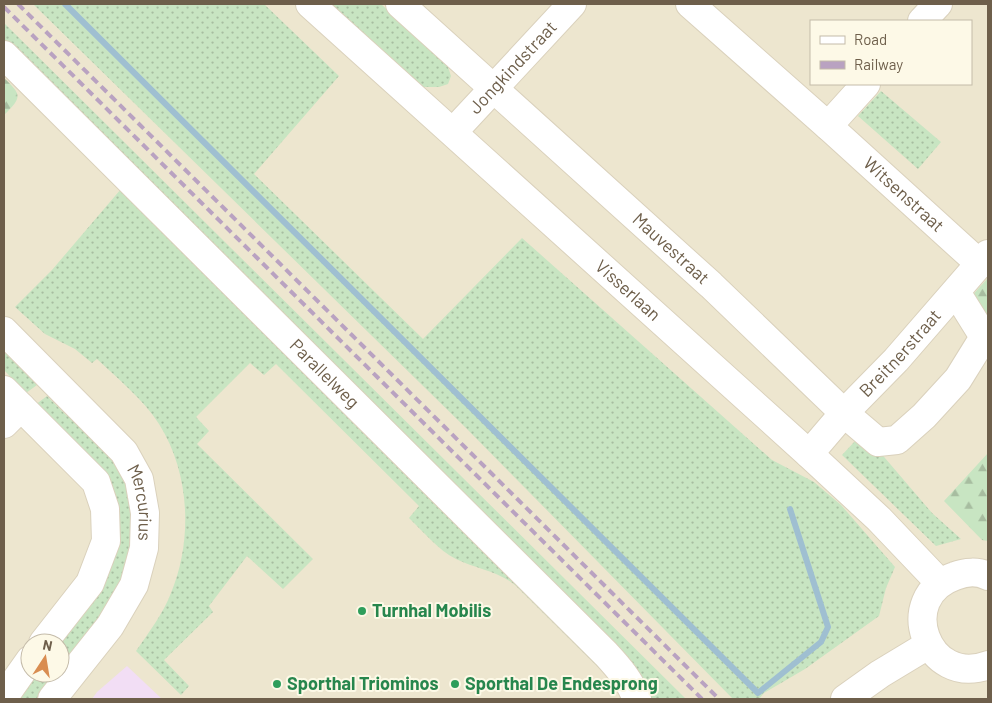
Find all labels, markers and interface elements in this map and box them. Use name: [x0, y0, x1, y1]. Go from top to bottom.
street label: Jongkindstraat: [464, 16, 561, 118]
legend: [810, 20, 972, 85]
text: Road: [854, 30, 887, 48]
text: Railway: [854, 55, 903, 73]
street label: Witsenstraat: [859, 152, 949, 236]
street label: Mauvestraat: [628, 208, 715, 288]
street label: Visserlaan: [591, 255, 666, 325]
street label: Breitnerstraat: [854, 304, 945, 401]
street label: Parallelweg: [286, 334, 365, 412]
street label: Mercurius: [123, 460, 157, 541]
place label: Turnhal Mobilis: [372, 599, 491, 621]
marker: Turnhal Mobilis: [356, 605, 368, 617]
north arrow: [20, 633, 70, 683]
text: N: [41, 636, 54, 654]
place label: Sporthal Triominos: [287, 672, 439, 694]
place label: Sporthal De Endesprong: [465, 672, 658, 694]
marker: Sporthal Triominos: [271, 678, 283, 690]
marker: Sporthal De Endesprong: [449, 678, 461, 690]

